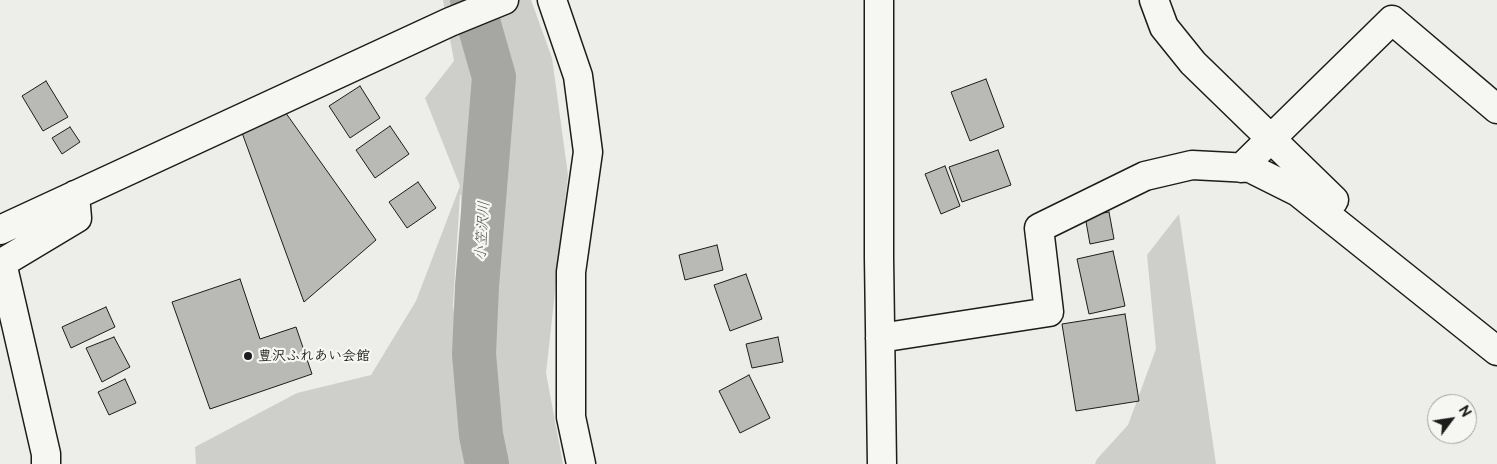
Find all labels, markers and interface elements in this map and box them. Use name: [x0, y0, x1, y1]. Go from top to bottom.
water label: 小笠沢川: [472, 200, 494, 262]
place label: 豊沢ふれあい会館: [258, 348, 370, 364]
marker: 豊沢ふれあい会館: [242, 350, 254, 362]
north arrow: [1427, 394, 1477, 444]
text: N: [1454, 403, 1474, 420]

